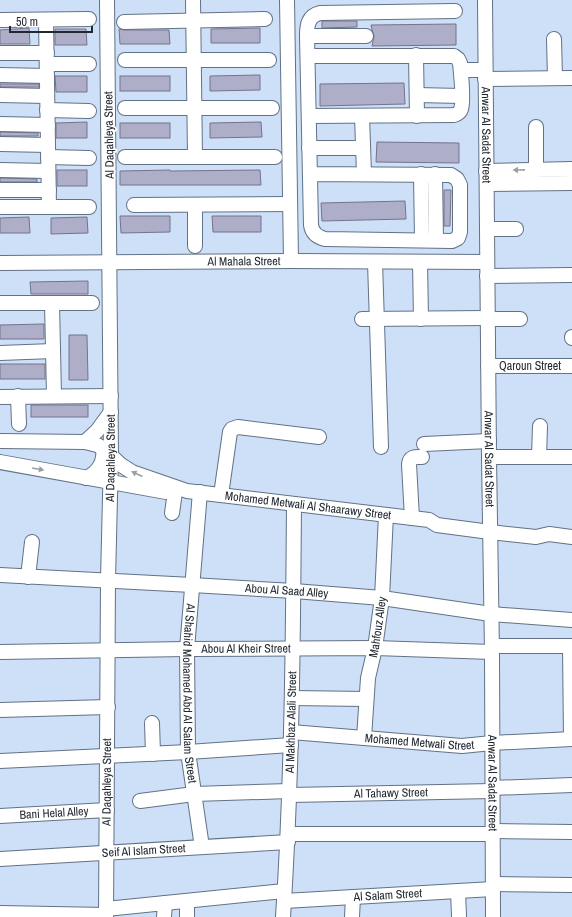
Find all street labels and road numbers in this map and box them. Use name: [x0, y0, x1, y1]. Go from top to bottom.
street label: Anwar Al Sadat Street: [478, 86, 495, 184]
street label: Al Daqahleya Street: [100, 91, 118, 180]
street label: Al Mahala Street: [206, 253, 281, 270]
street label: Qaroun Street: [499, 358, 561, 374]
street label: Anwar Al Sadat Street: [481, 410, 498, 508]
street label: Al Daqahleya Street: [102, 414, 119, 503]
street label: Mohamed Metwali Al Shaarawy Street: [224, 488, 392, 523]
street label: Abou Al Saad Alley: [244, 580, 329, 602]
street label: Mahfouz Alley: [365, 596, 390, 659]
street label: Al Shahid Mohamed Abd Al Salam Street: [179, 602, 201, 784]
street label: Abou Al Kheir Street: [200, 640, 291, 657]
street label: Al Makhbaz Alali Street: [282, 671, 300, 774]
street label: Mohamed Metwali Street: [364, 730, 475, 754]
street label: Anwar Al Sadat Street: [484, 734, 501, 831]
street label: Al Daqahleya Street: [99, 738, 115, 827]
street label: Al Tahawy Street: [353, 784, 428, 802]
street label: Bani Helal Alley: [19, 803, 89, 823]
street label: Seif Al Islam Street: [101, 840, 186, 861]
street label: Al Salam Street: [352, 885, 423, 905]

